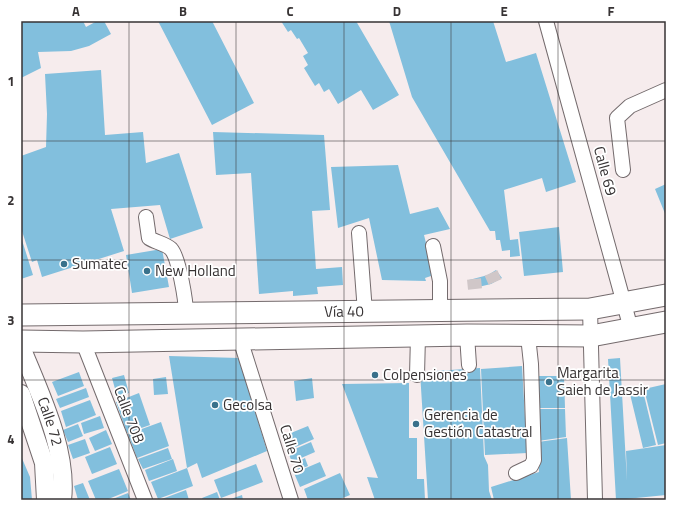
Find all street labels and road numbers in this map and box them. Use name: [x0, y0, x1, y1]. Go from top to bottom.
street label: Calle 69: [588, 144, 623, 198]
street label: Vía 40: [324, 299, 364, 323]
street label: Calle 70B: [108, 383, 151, 447]
street label: Calle 72: [32, 393, 69, 448]
street label: Calle 70: [274, 421, 311, 476]

